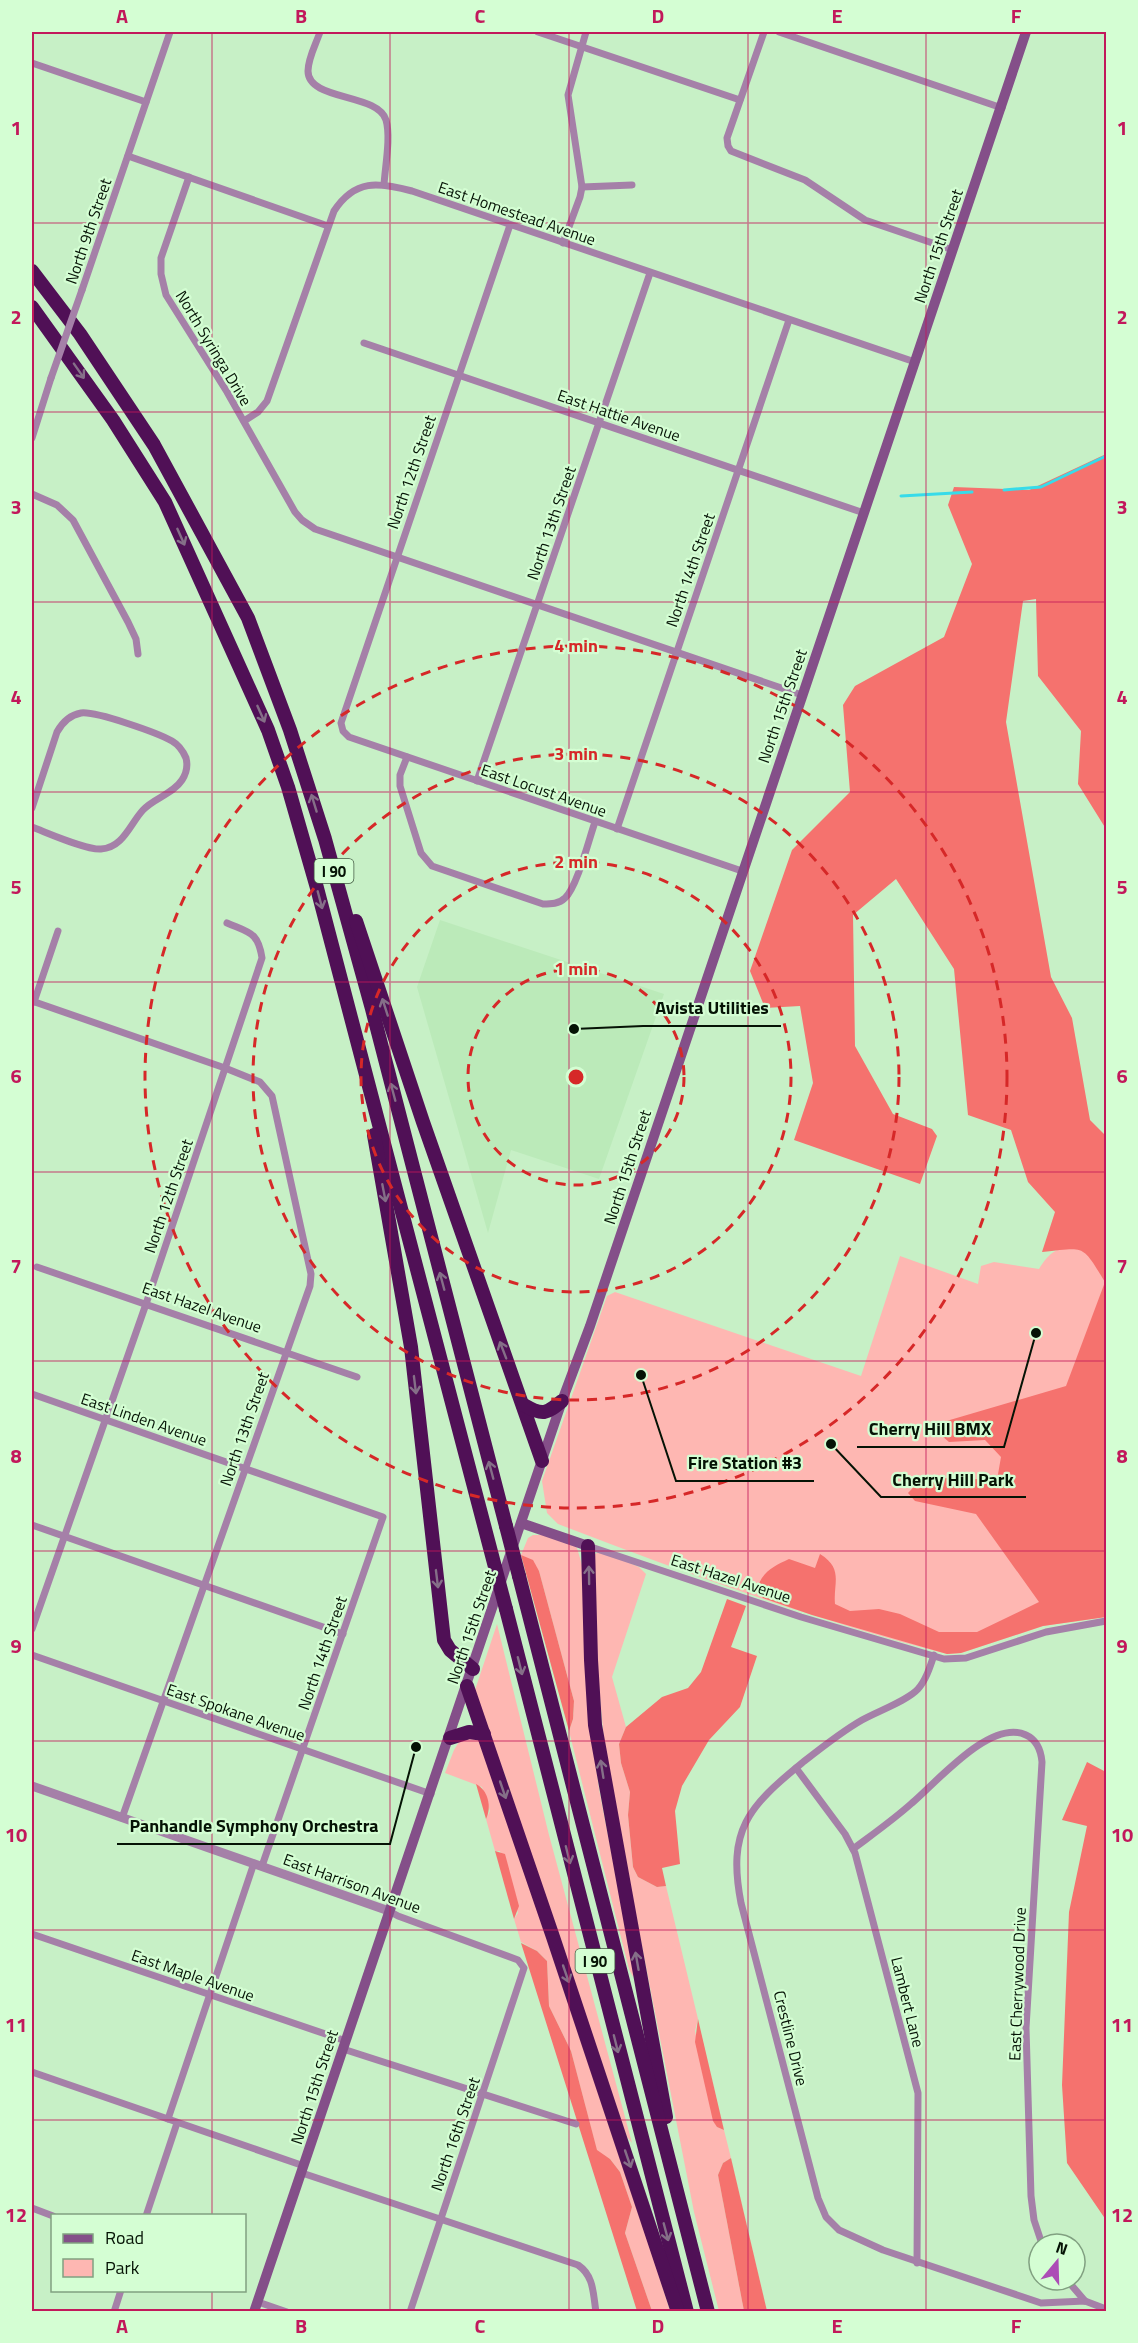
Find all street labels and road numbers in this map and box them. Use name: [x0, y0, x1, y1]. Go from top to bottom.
street label: North 9th Street: [59, 175, 117, 287]
street label: East Homestead Avenue: [435, 175, 599, 251]
street label: North 15th Street: [907, 185, 969, 306]
street label: North Syringa Drive: [170, 286, 258, 410]
street label: East Hattie Avenue: [554, 383, 684, 447]
street label: North 12th Street: [380, 411, 442, 532]
street label: North 13th Street: [520, 462, 582, 583]
street label: North 14th Street: [659, 509, 721, 630]
street label: North 15th Street: [751, 645, 813, 766]
street label: East Locust Avenue: [478, 757, 610, 823]
road number: I 90: [314, 859, 354, 883]
street label: North 15th Street: [597, 1106, 657, 1227]
street label: North 12th Street: [137, 1135, 199, 1256]
street label: East Hazel Avenue: [139, 1275, 265, 1339]
street label: North 13th Street: [213, 1368, 275, 1489]
street label: East Linden Avenue: [78, 1386, 210, 1452]
street label: East Hazel Avenue: [668, 1547, 794, 1609]
street label: North 15th Street: [440, 1566, 502, 1687]
street label: North 14th Street: [291, 1592, 353, 1713]
street label: East Spokane Avenue: [164, 1677, 308, 1747]
street label: East Harrison Avenue: [280, 1847, 424, 1919]
street label: East Cherrywood Drive: [1002, 1907, 1032, 2061]
street label: East Maple Avenue: [128, 1943, 258, 2007]
road number: I 90: [576, 1949, 614, 1973]
street label: Lambert Lane: [885, 1954, 931, 2050]
street label: Crestline Drive: [768, 1988, 814, 2088]
street label: North 15th Street: [284, 2026, 344, 2147]
street label: North 16th Street: [424, 2073, 486, 2194]

